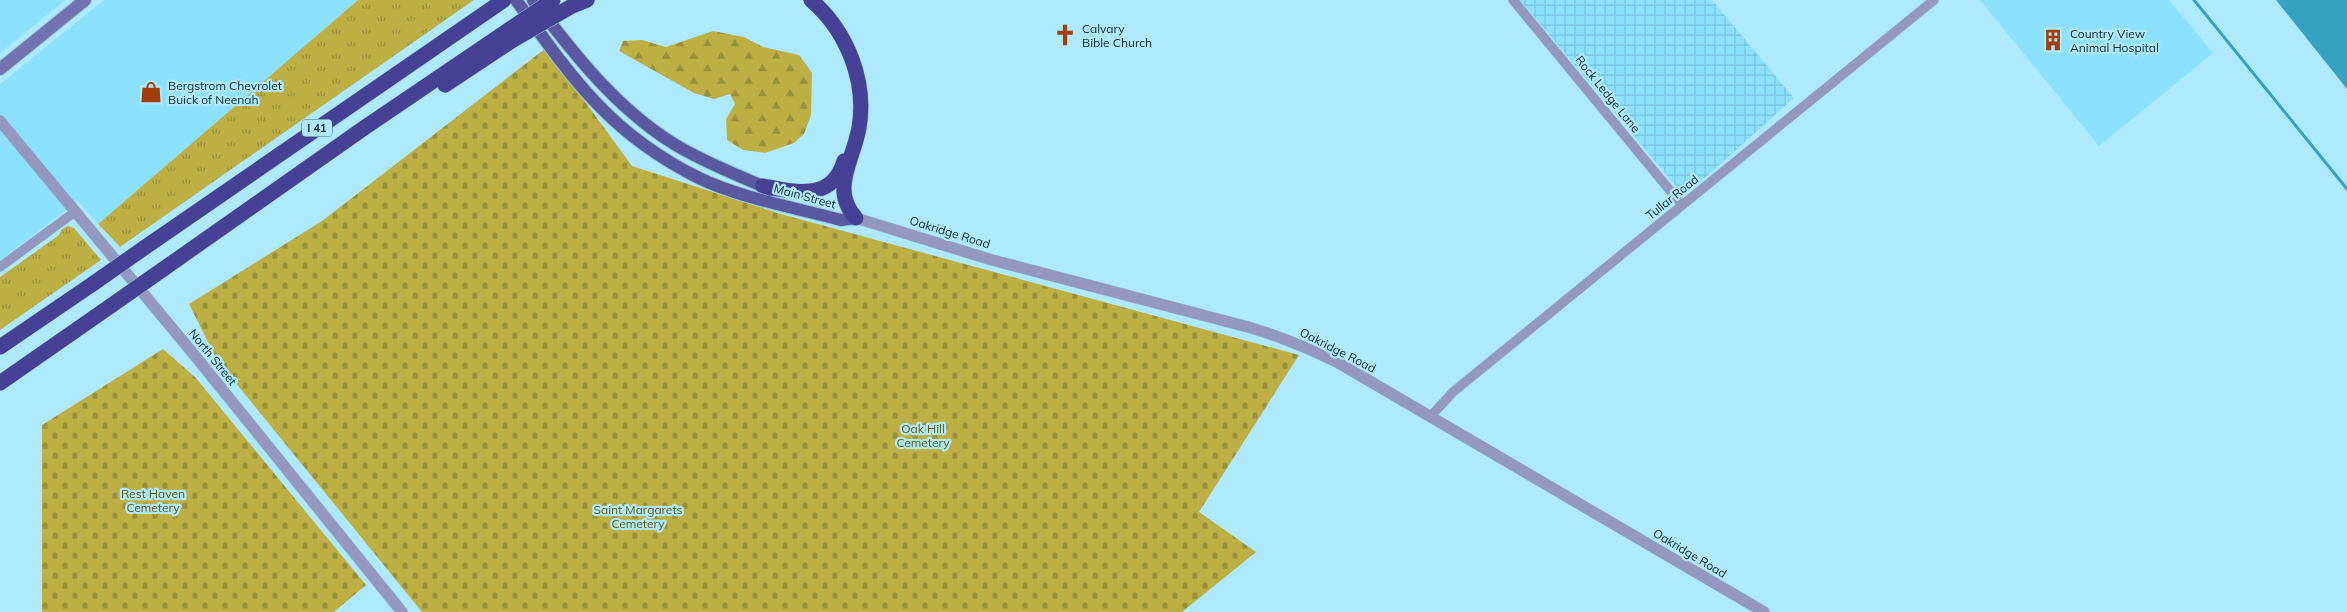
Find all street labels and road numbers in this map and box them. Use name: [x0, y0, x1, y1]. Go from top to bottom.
street label: Rock Ledge Lane: [1572, 52, 1644, 136]
road number: I 41: [302, 120, 332, 136]
street label: Tullar Road: [1643, 171, 1701, 223]
street label: Main Street: [772, 181, 838, 211]
street label: Oakridge Road: [908, 213, 992, 251]
street label: Oakridge Road: [1297, 324, 1379, 376]
street label: North Street: [186, 326, 240, 388]
street label: Oakridge Road: [1650, 525, 1730, 581]

